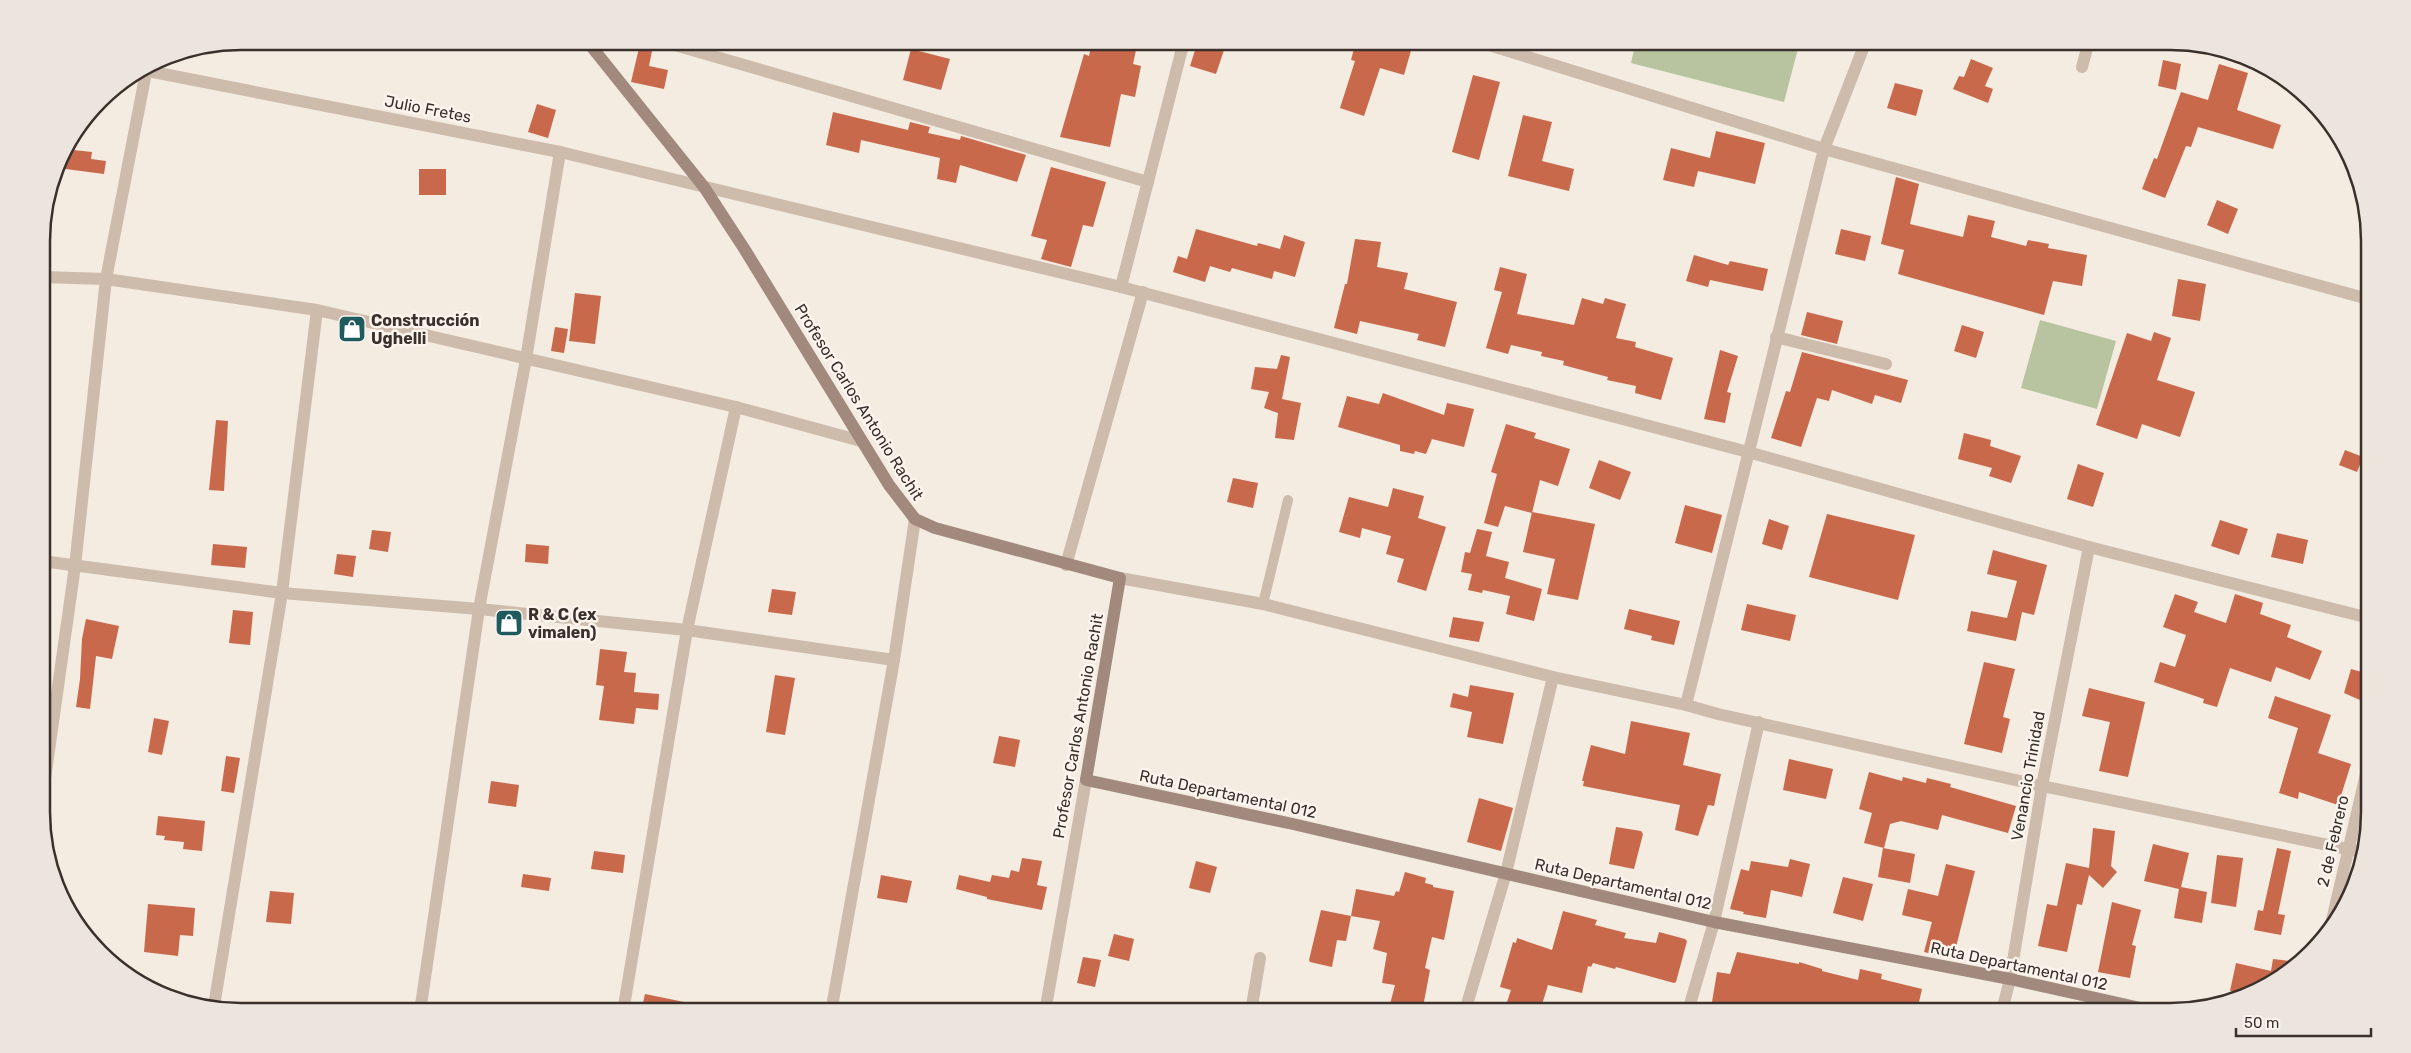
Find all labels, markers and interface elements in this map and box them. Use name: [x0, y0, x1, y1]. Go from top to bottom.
street label: Julio Fretes: [383, 91, 473, 127]
street label: Profesor Carlos Antonio Rachit: [791, 300, 927, 504]
place label: Construcción Ughelli: [371, 311, 480, 348]
shop icon: Construcción Ughelli: [337, 314, 367, 344]
place label: R & C (ex vimalen): [528, 605, 597, 642]
shop icon: R & C (ex vimalen): [494, 608, 524, 638]
street label: Profesor Carlos Antonio Rachit: [1049, 612, 1107, 840]
street label: Venancio Trinidad: [2007, 710, 2049, 842]
street label: Ruta Departamental 012: [1138, 766, 1318, 822]
street label: 2 de Febrero: [2313, 793, 2353, 889]
street label: Ruta Departamental 012: [1533, 854, 1713, 914]
street label: Ruta Departamental 012: [1929, 938, 2109, 994]
scale bar: [2236, 1006, 2371, 1038]
text: 50 m: [2244, 1014, 2279, 1032]

